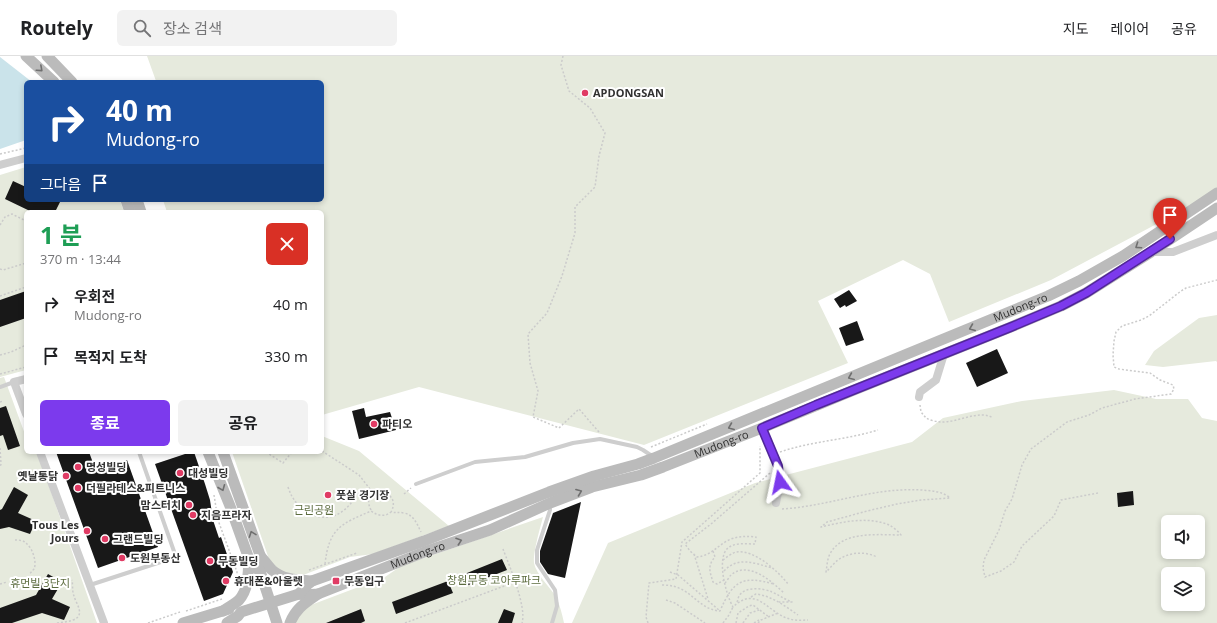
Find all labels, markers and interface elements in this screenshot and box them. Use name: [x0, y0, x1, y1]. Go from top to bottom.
search box: [117, 10, 397, 46]
text: Routely: [20, 15, 93, 41]
icon: search: [131, 17, 153, 39]
text: 장소 검색: [163, 18, 222, 38]
text: 지도: [1063, 19, 1089, 38]
text: 레이어: [1111, 19, 1149, 38]
text: 공유: [1171, 19, 1197, 38]
one-way arrow: [36, 64, 43, 71]
place label: APDONGSAN: [593, 85, 664, 100]
marker: APDONGSAN: [580, 88, 590, 98]
text: 40 m: [106, 91, 173, 129]
icon: right: [40, 96, 92, 148]
text: Mudong-ro: [106, 127, 200, 151]
icon: arrive: [89, 172, 111, 194]
text: 그다음: [40, 174, 81, 194]
pin: [1153, 198, 1187, 239]
icon: arrive: [1159, 204, 1181, 226]
text: 1 분: [40, 218, 82, 251]
button: close: [266, 223, 308, 265]
one-way arrow: [1135, 241, 1142, 248]
text: 370 m · 13:44: [40, 250, 121, 268]
text: 우회전: [74, 286, 115, 306]
street label: Mudong-ro: [991, 289, 1050, 325]
icon: right: [40, 293, 62, 315]
text: 40 m: [273, 294, 308, 314]
text: Mudong-ro: [74, 306, 142, 324]
one-way arrow: [968, 323, 975, 331]
icon: arrive: [40, 345, 62, 367]
text: 330 m: [264, 346, 308, 366]
text: 목적지 도착: [74, 347, 147, 367]
one-way arrow: [848, 372, 856, 380]
button: 종료: [40, 400, 170, 446]
button: 공유: [178, 400, 308, 446]
place label: 파티오: [382, 416, 412, 431]
marker: 파티오: [369, 419, 379, 429]
one-way arrow: [728, 422, 735, 430]
street label: Mudong-ro: [692, 426, 751, 461]
place label: 명성빌딩: [86, 459, 126, 474]
position arrow: [759, 461, 801, 503]
marker: 명성빌딩: [73, 462, 83, 472]
place label: 대성빌딩: [188, 465, 228, 480]
place label: 옛날통닭: [18, 468, 58, 483]
marker: 대성빌딩: [175, 468, 185, 478]
marker: 옛날통닭: [61, 471, 71, 481]
place label: 더필라테스&피트니스: [86, 480, 185, 495]
marker: 더필라테스&피트니스: [73, 483, 83, 493]
one-way arrow: [218, 485, 226, 492]
place label: 풋살 경기장: [336, 487, 389, 502]
one-way arrow: [576, 489, 583, 497]
marker: 풋살 경기장: [323, 490, 333, 500]
place label: 맘스터치: [141, 497, 181, 512]
marker: 맘스터치: [184, 500, 194, 510]
park label: 근린공원: [294, 502, 334, 517]
place label: 지음프라자: [201, 507, 252, 522]
marker: 지음프라자: [188, 510, 198, 520]
map controls: [1161, 515, 1205, 611]
button: sound: [1161, 515, 1205, 559]
place label: Tous Les Jours: [32, 517, 80, 545]
marker: Tous Les Jours: [82, 526, 92, 536]
place label: 그랜드빌딩: [113, 531, 164, 546]
one-way arrow: [249, 531, 257, 538]
marker: 그랜드빌딩: [100, 534, 110, 544]
street label: Mudong-ro: [388, 537, 447, 572]
one-way arrow: [455, 537, 462, 545]
place label: 도원부동산: [130, 550, 181, 565]
marker: 도원부동산: [117, 553, 127, 563]
place label: 무동빌딩: [218, 553, 258, 568]
marker: 무동빌딩: [205, 556, 215, 566]
button: layers: [1161, 567, 1205, 611]
park label: 창원무동 코아루파크: [447, 572, 541, 587]
place label: 휴대폰&아울렛: [234, 573, 303, 588]
place label: 무동입구: [344, 573, 384, 588]
park label: 휴먼빌 3단지: [10, 575, 70, 590]
marker: 휴대폰&아울렛: [221, 576, 231, 586]
marker: 무동입구: [331, 576, 341, 586]

